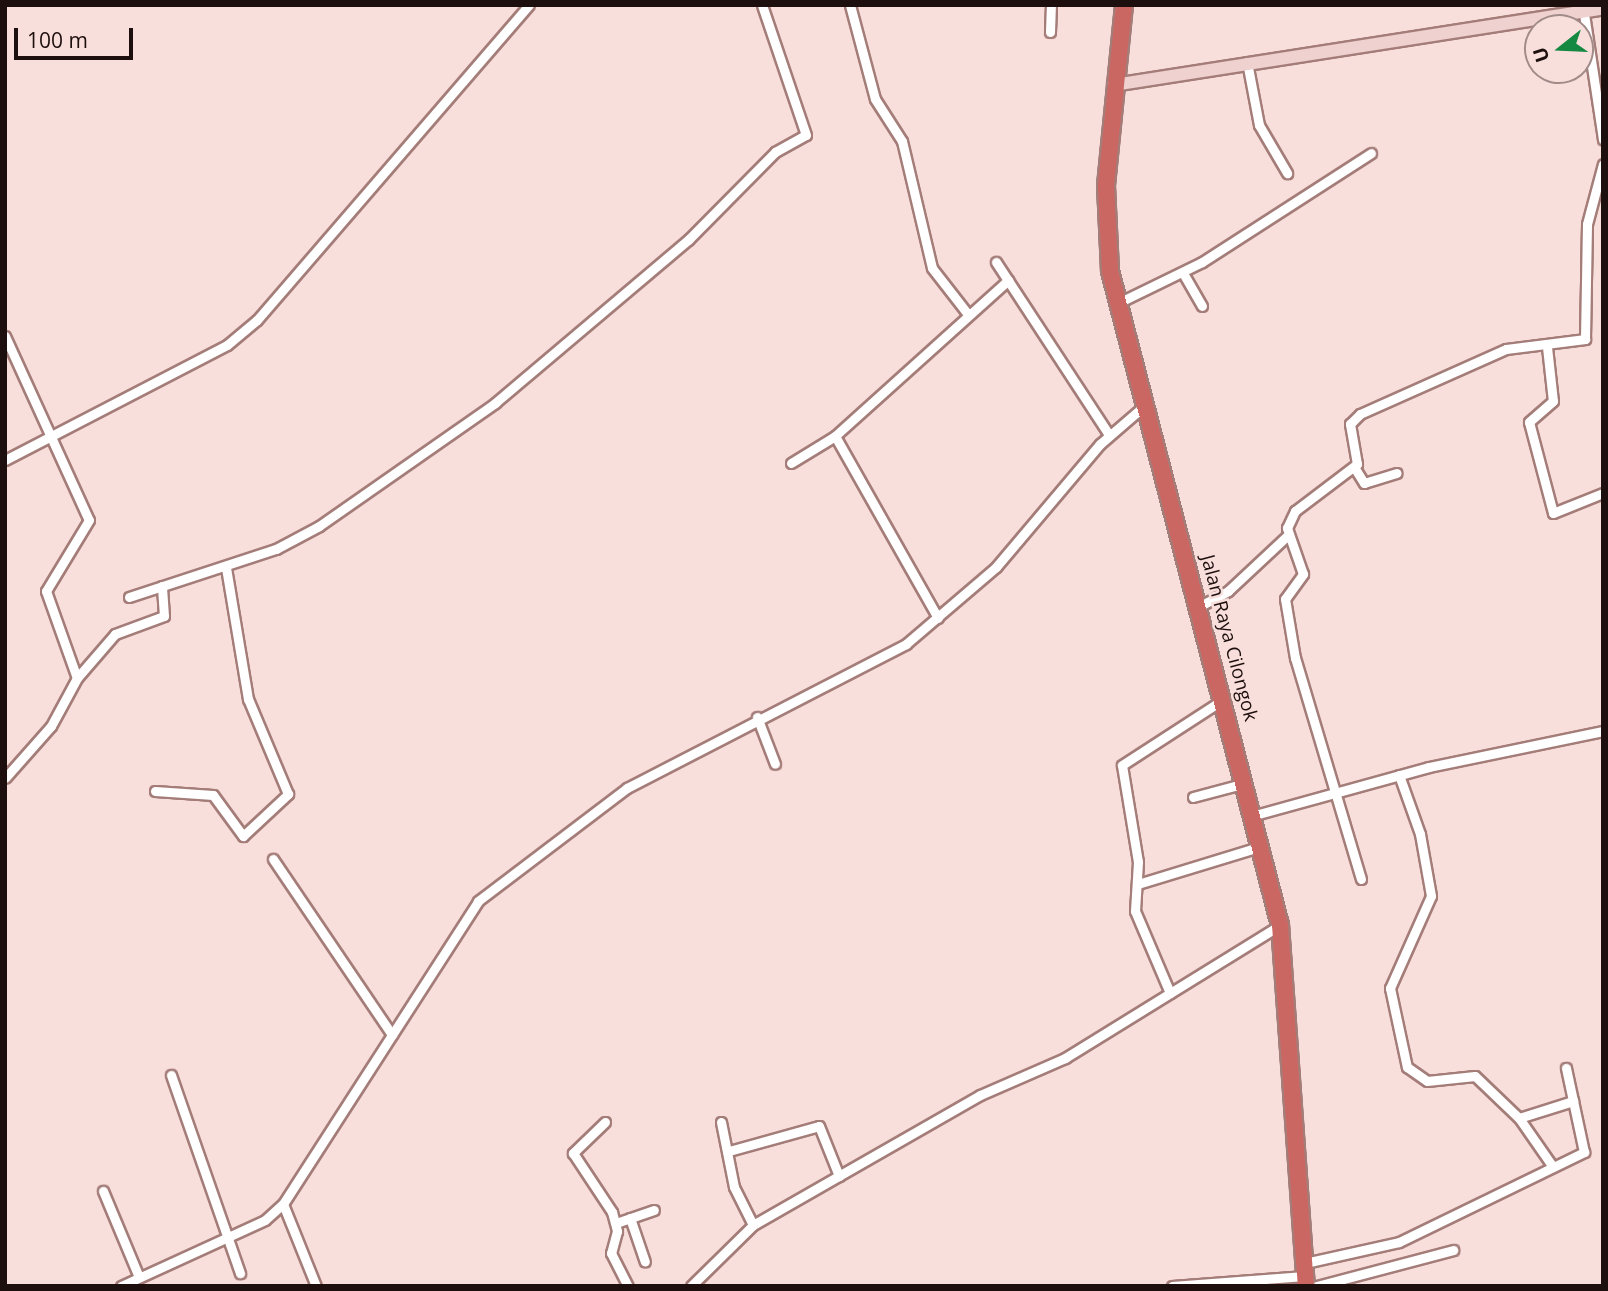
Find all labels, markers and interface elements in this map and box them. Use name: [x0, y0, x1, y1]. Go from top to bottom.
scale bar: [18, 14, 136, 58]
north arrow: [1524, 14, 1594, 84]
text: 100 m: [27, 26, 88, 54]
text: U: [1526, 44, 1556, 66]
street label: Jalan Raya Cilongok: [1196, 552, 1262, 724]

